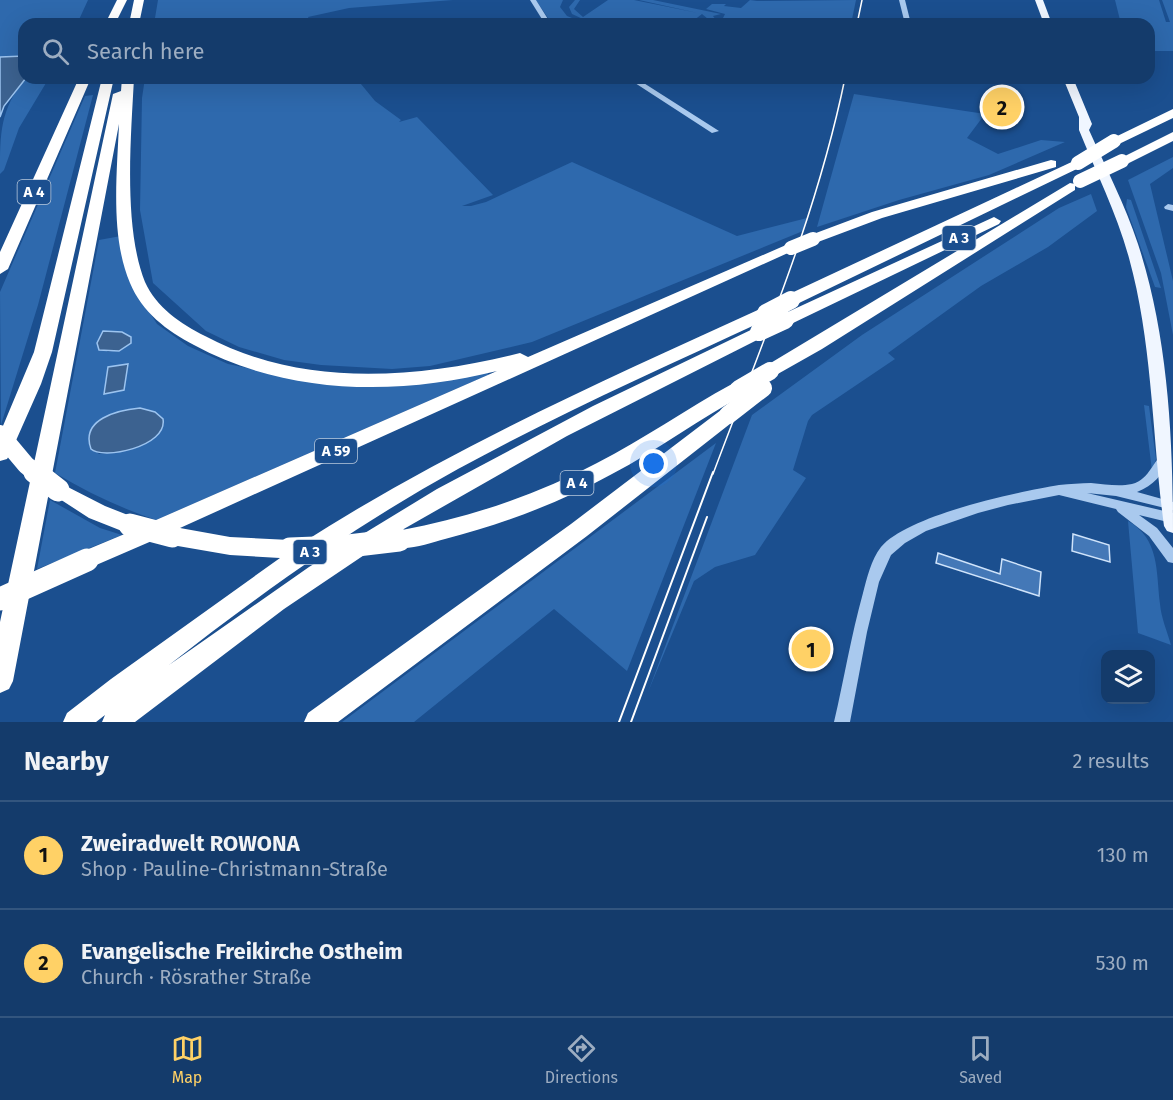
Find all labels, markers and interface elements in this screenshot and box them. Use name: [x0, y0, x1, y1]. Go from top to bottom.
search box: [18, 18, 1155, 84]
icon: search: [39, 35, 72, 68]
text: Search here: [87, 38, 205, 65]
pin: 2: [982, 84, 1022, 130]
road number: A 4: [18, 180, 51, 204]
road number: A 3: [942, 226, 976, 250]
road number: A 59: [315, 439, 357, 463]
your location: [639, 449, 668, 478]
road number: A 4: [560, 471, 594, 495]
road number: A 3: [294, 540, 326, 564]
pin: 1: [792, 626, 830, 672]
map controls: [1101, 650, 1155, 704]
button: layers: [1101, 650, 1155, 704]
text: Nearby: [24, 746, 109, 777]
text: 2 results: [1072, 749, 1149, 773]
text: Zweiradwelt ROWONA: [81, 830, 300, 857]
text: 1: [39, 843, 48, 867]
text: 130 m: [1097, 843, 1149, 867]
text: Shop · Pauline-Christmann-Straße: [81, 857, 388, 881]
text: Evangelische Freikirche Ostheim: [81, 938, 403, 965]
text: 2: [38, 951, 49, 975]
text: 530 m: [1096, 951, 1149, 975]
text: Church · Rösrather Straße: [81, 965, 312, 989]
tab: Map: [171, 1032, 204, 1087]
tab: Directions: [545, 1032, 618, 1087]
tab: Saved: [959, 1032, 1002, 1087]

